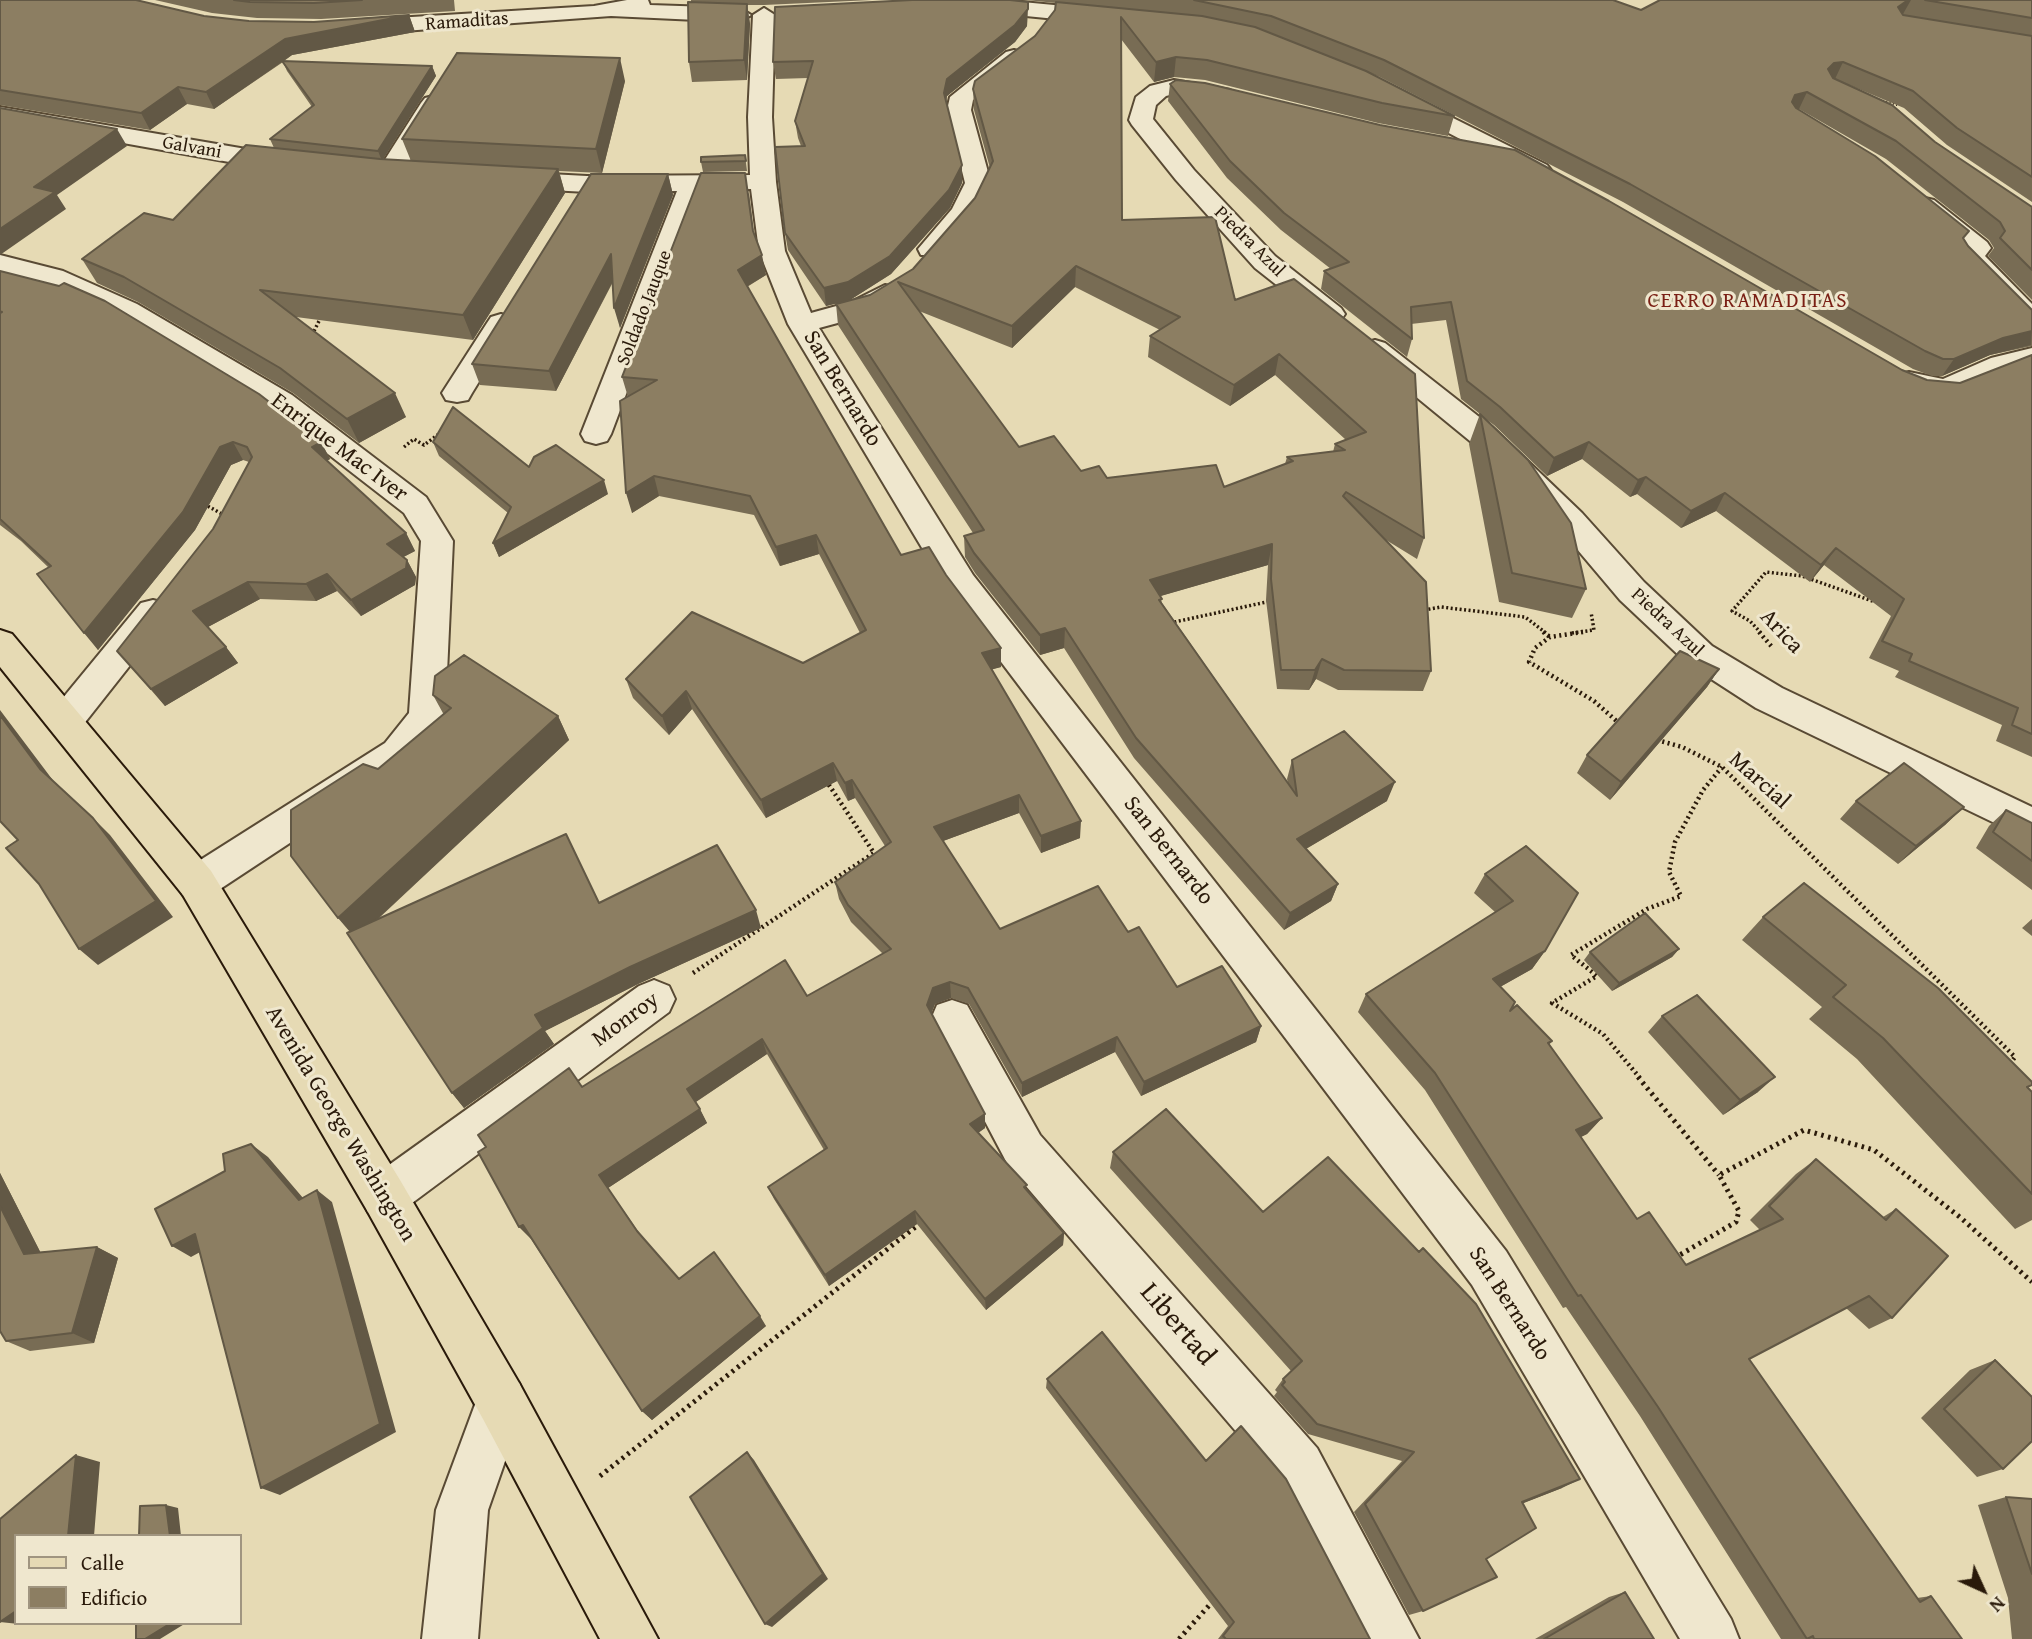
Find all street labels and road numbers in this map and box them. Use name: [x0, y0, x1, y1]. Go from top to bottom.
street label: Ramaditas: [425, 8, 509, 36]
street label: Galvani: [161, 132, 223, 164]
street label: Piedra Azul: [1209, 202, 1289, 282]
street label: Soldado Jauque: [613, 247, 677, 369]
street label: San Bernardo: [797, 326, 887, 452]
street label: Enrique Mac Iver: [265, 388, 413, 508]
street label: Piedra Azul: [1626, 584, 1708, 662]
street label: Arica: [1754, 604, 1808, 660]
street label: Marcial: [1723, 746, 1795, 816]
street label: San Bernardo: [1117, 791, 1219, 911]
street label: Monroy: [587, 987, 665, 1053]
street label: Avenida George Washington: [259, 1001, 421, 1247]
street label: San Bernardo: [1462, 1242, 1556, 1366]
street label: Libertad: [1132, 1277, 1222, 1373]

